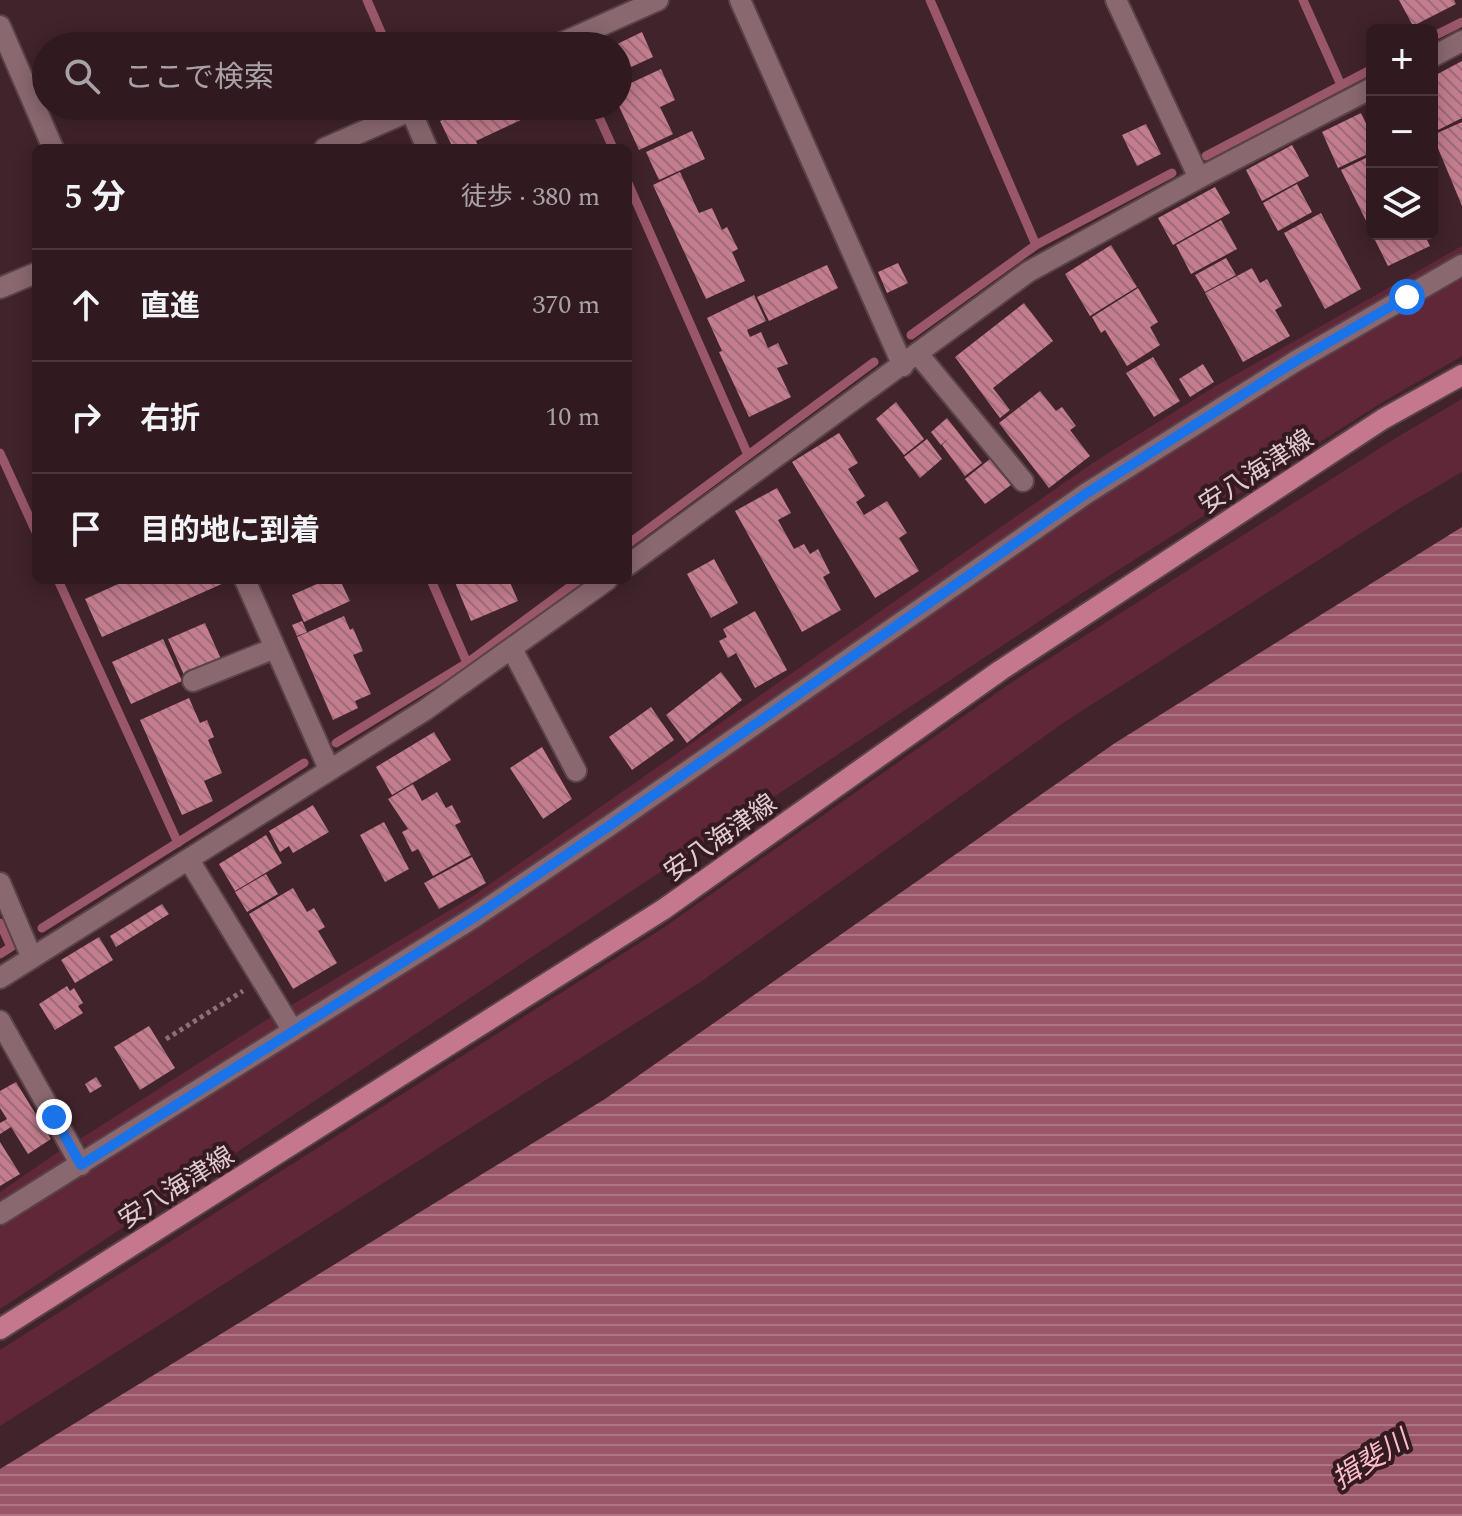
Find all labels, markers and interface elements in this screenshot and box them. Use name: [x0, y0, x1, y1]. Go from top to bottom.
map controls: [1366, 24, 1438, 240]
button: +: [1366, 24, 1438, 96]
search box: [32, 32, 632, 120]
icon: search: [60, 54, 104, 98]
text: ここで検索: [124, 55, 274, 101]
button: −: [1366, 96, 1438, 168]
button: layers: [1366, 168, 1438, 240]
text: 5 分: [64, 172, 126, 224]
text: 徒歩 · 380 m: [461, 177, 600, 217]
route start: [1389, 279, 1425, 315]
icon: ahead: [64, 283, 108, 327]
text: 直進: [140, 284, 200, 330]
text: 370 m: [532, 285, 600, 325]
icon: right: [64, 395, 108, 439]
text: 右折: [140, 396, 200, 442]
text: 10 m: [545, 397, 600, 437]
street label: 安八海津線: [1191, 420, 1322, 524]
icon: arrive: [64, 507, 108, 551]
text: 目的地に到着: [140, 508, 320, 554]
street label: 安八海津線: [656, 784, 785, 891]
route end: [36, 1099, 72, 1135]
street label: 安八海津線: [111, 1136, 242, 1239]
water label: 揖斐川: [1324, 1418, 1420, 1501]

